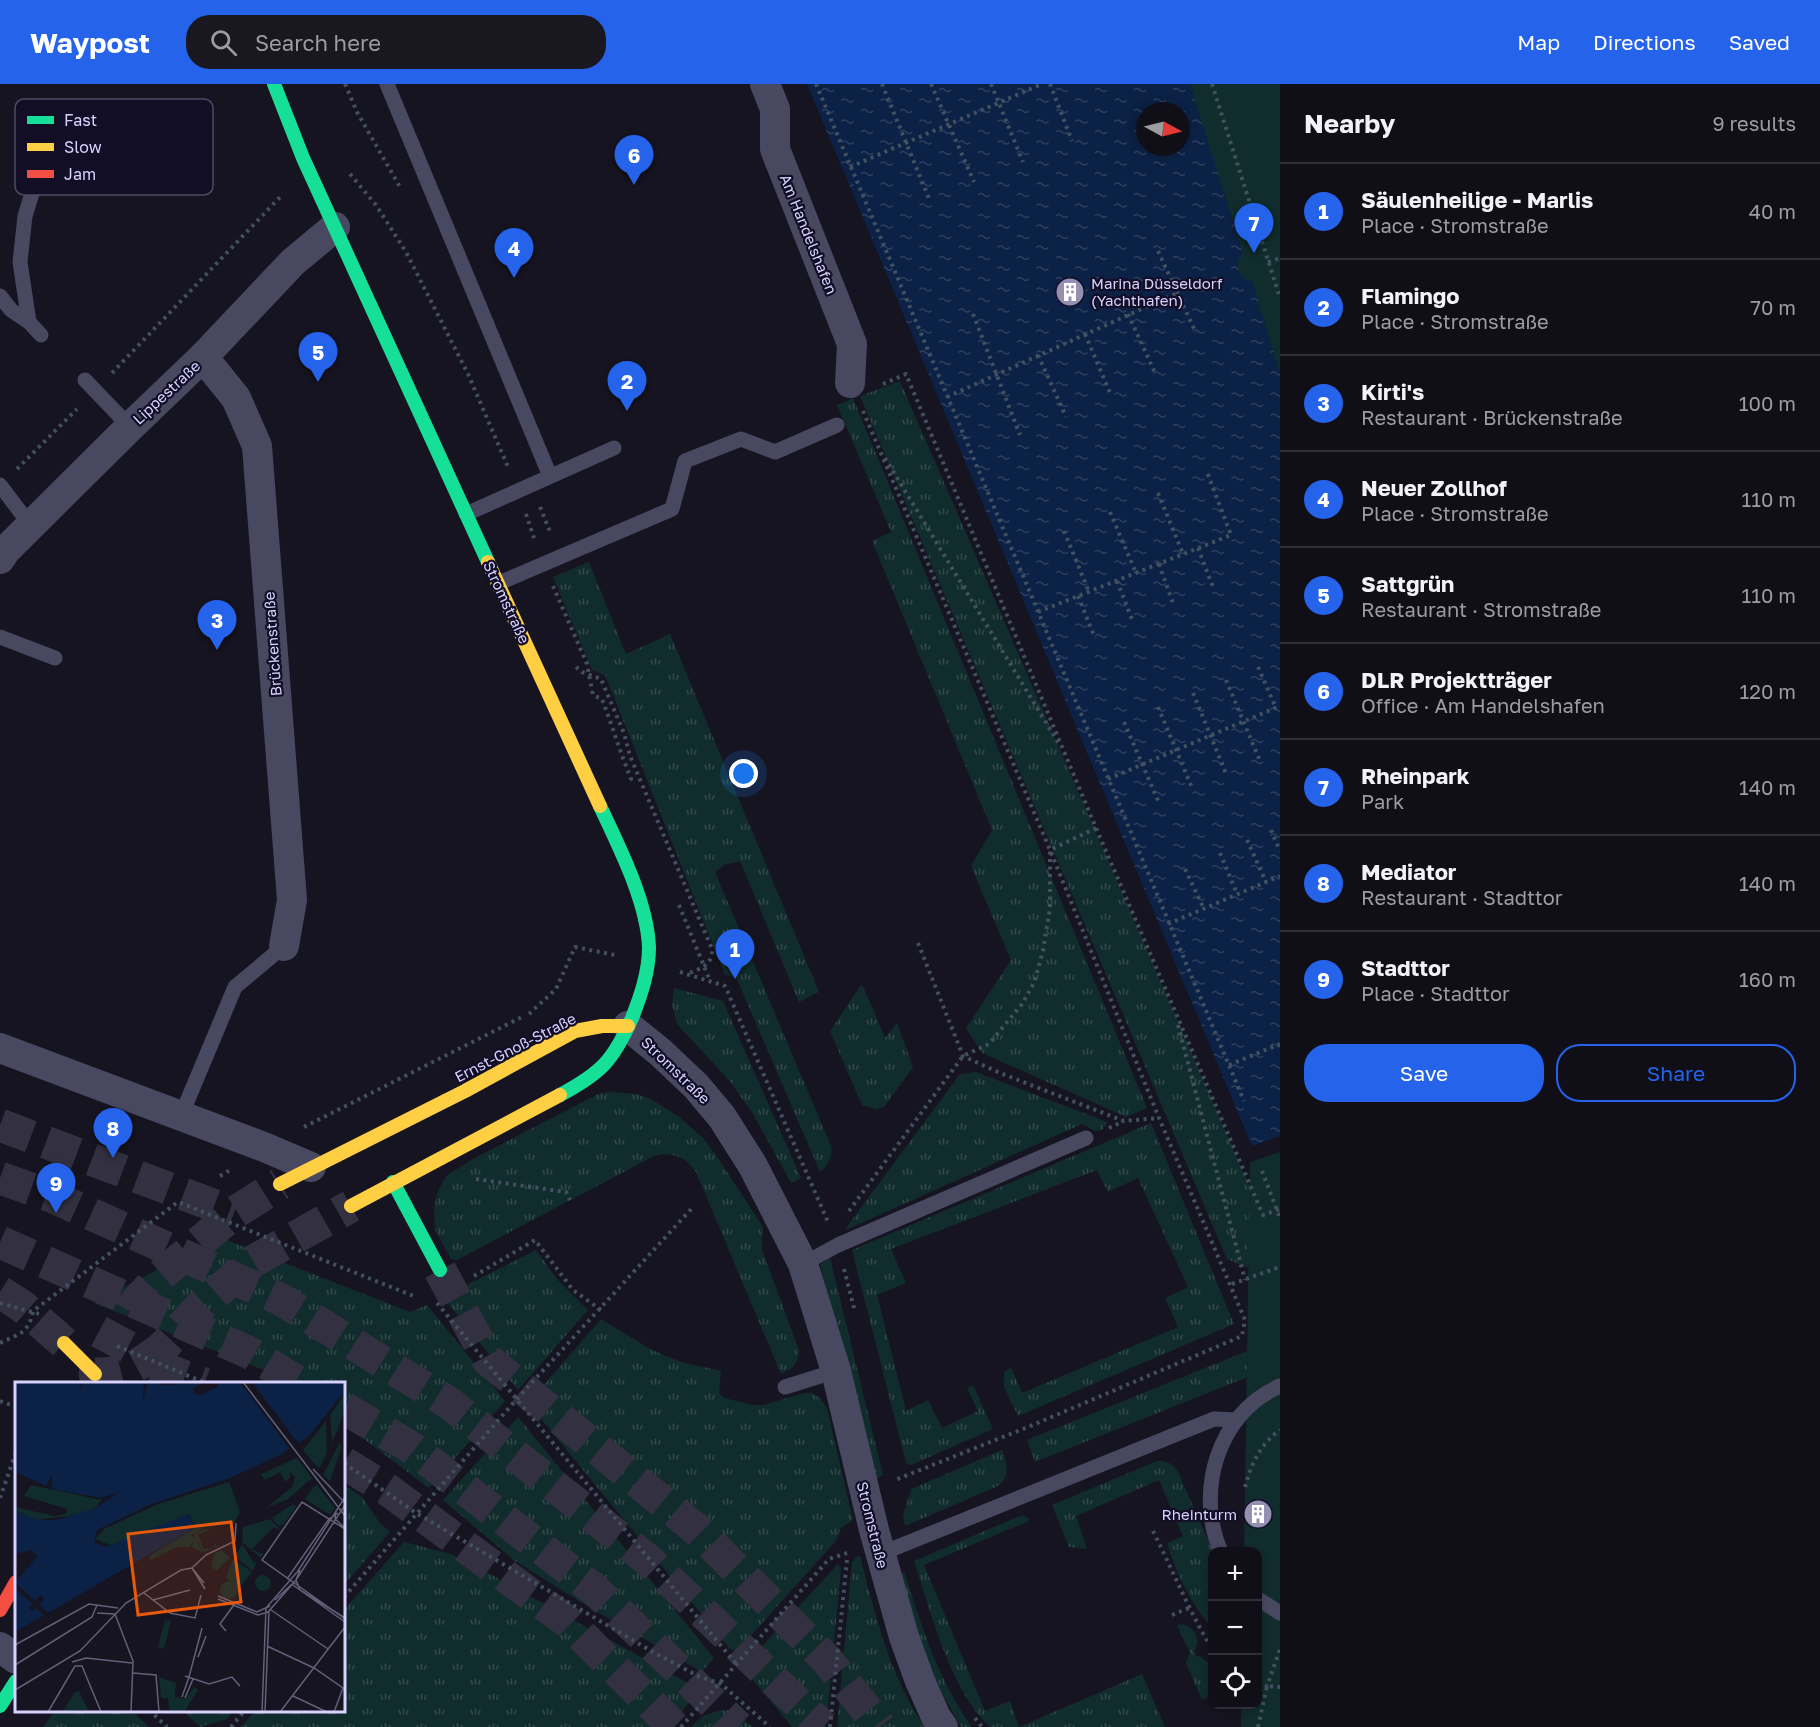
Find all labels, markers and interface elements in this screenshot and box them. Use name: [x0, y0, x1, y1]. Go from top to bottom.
search box: [186, 15, 606, 69]
text: Waypost: [30, 26, 150, 59]
icon: search: [207, 26, 240, 59]
text: Search here: [255, 29, 381, 56]
text: Map: [1517, 29, 1560, 55]
text: Directions: [1593, 29, 1696, 55]
text: Saved: [1729, 29, 1790, 55]
legend: [15, 99, 213, 195]
north arrow: [1136, 102, 1190, 156]
text: Nearby: [1304, 108, 1395, 139]
text: Fast: [64, 110, 97, 130]
text: 9 results: [1712, 111, 1796, 135]
pin: 6: [614, 135, 654, 185]
text: Slow: [64, 137, 102, 157]
text: Jam: [64, 164, 96, 184]
street label: Am Handelshafen: [777, 171, 841, 297]
text: Säulenheilige - Marlis: [1361, 186, 1593, 213]
text: 1: [1318, 199, 1329, 223]
text: 40 m: [1749, 199, 1796, 223]
pin: 7: [1234, 204, 1274, 253]
text: Place · Stromstraße: [1361, 213, 1549, 237]
pin: 4: [494, 228, 534, 278]
place label: Marina Düsseldorf (Yachthafen): [1091, 274, 1223, 309]
building icon: Marina Düsseldorf (Yachthafen): [1054, 276, 1086, 308]
text: Flamingo: [1361, 282, 1460, 309]
text: 2: [1317, 295, 1330, 319]
text: 70 m: [1750, 295, 1796, 319]
text: Place · Stromstraße: [1361, 309, 1549, 333]
pin: 5: [298, 332, 338, 382]
street label: Lippestraße: [129, 356, 204, 428]
pin: 2: [608, 362, 646, 411]
text: Kirti's: [1361, 378, 1424, 405]
text: 3: [1317, 391, 1330, 415]
text: 100 m: [1739, 391, 1796, 415]
text: Restaurant · Brückenstraße: [1361, 405, 1623, 429]
text: Neuer Zollhof: [1361, 474, 1507, 501]
text: 4: [1317, 487, 1330, 511]
text: 110 m: [1742, 487, 1796, 511]
text: Place · Stromstraße: [1361, 501, 1549, 525]
street label: Stromstraße: [480, 558, 534, 646]
text: Sattgrün: [1361, 570, 1454, 597]
text: 5: [1317, 583, 1330, 607]
text: 110 m: [1742, 583, 1796, 607]
street label: Brückenstraße: [259, 591, 285, 697]
text: Restaurant · Stromstraße: [1361, 597, 1601, 621]
pin: 3: [198, 600, 236, 650]
text: DLR Projektträger: [1361, 666, 1552, 693]
text: 6: [1317, 679, 1330, 703]
text: 120 m: [1740, 679, 1796, 703]
text: Office · Am Handelshafen: [1361, 693, 1605, 717]
your location: [729, 759, 758, 788]
text: Rheinpark: [1361, 762, 1470, 789]
text: 7: [1318, 775, 1329, 799]
text: 140 m: [1739, 775, 1796, 799]
text: Park: [1361, 789, 1404, 813]
text: Mediator: [1361, 858, 1456, 885]
text: 8: [1317, 871, 1330, 895]
text: 140 m: [1739, 871, 1796, 895]
text: Restaurant · Stadttor: [1361, 885, 1563, 909]
pin: 1: [716, 930, 754, 979]
text: Stadttor: [1361, 954, 1450, 981]
text: 9: [1317, 967, 1330, 991]
text: 160 m: [1739, 967, 1796, 991]
text: Place · Stadttor: [1361, 981, 1510, 1005]
street label: Ernst-Gnoß-Straße: [451, 1009, 579, 1085]
street label: Stromstraße: [638, 1033, 714, 1108]
button: Save: [1304, 1044, 1544, 1102]
button: Share: [1556, 1044, 1796, 1102]
pin: 8: [94, 1108, 132, 1158]
pin: 9: [36, 1164, 76, 1213]
inset map: [15, 1382, 345, 1712]
street label: Stromstraße: [854, 1480, 893, 1571]
building icon: Rheinturm: [1242, 1498, 1274, 1530]
place label: Rheinturm: [1162, 1505, 1237, 1523]
map controls: [1208, 1547, 1262, 1709]
button: +: [1208, 1547, 1262, 1601]
button: −: [1208, 1601, 1262, 1655]
button: locate: [1208, 1655, 1262, 1709]

